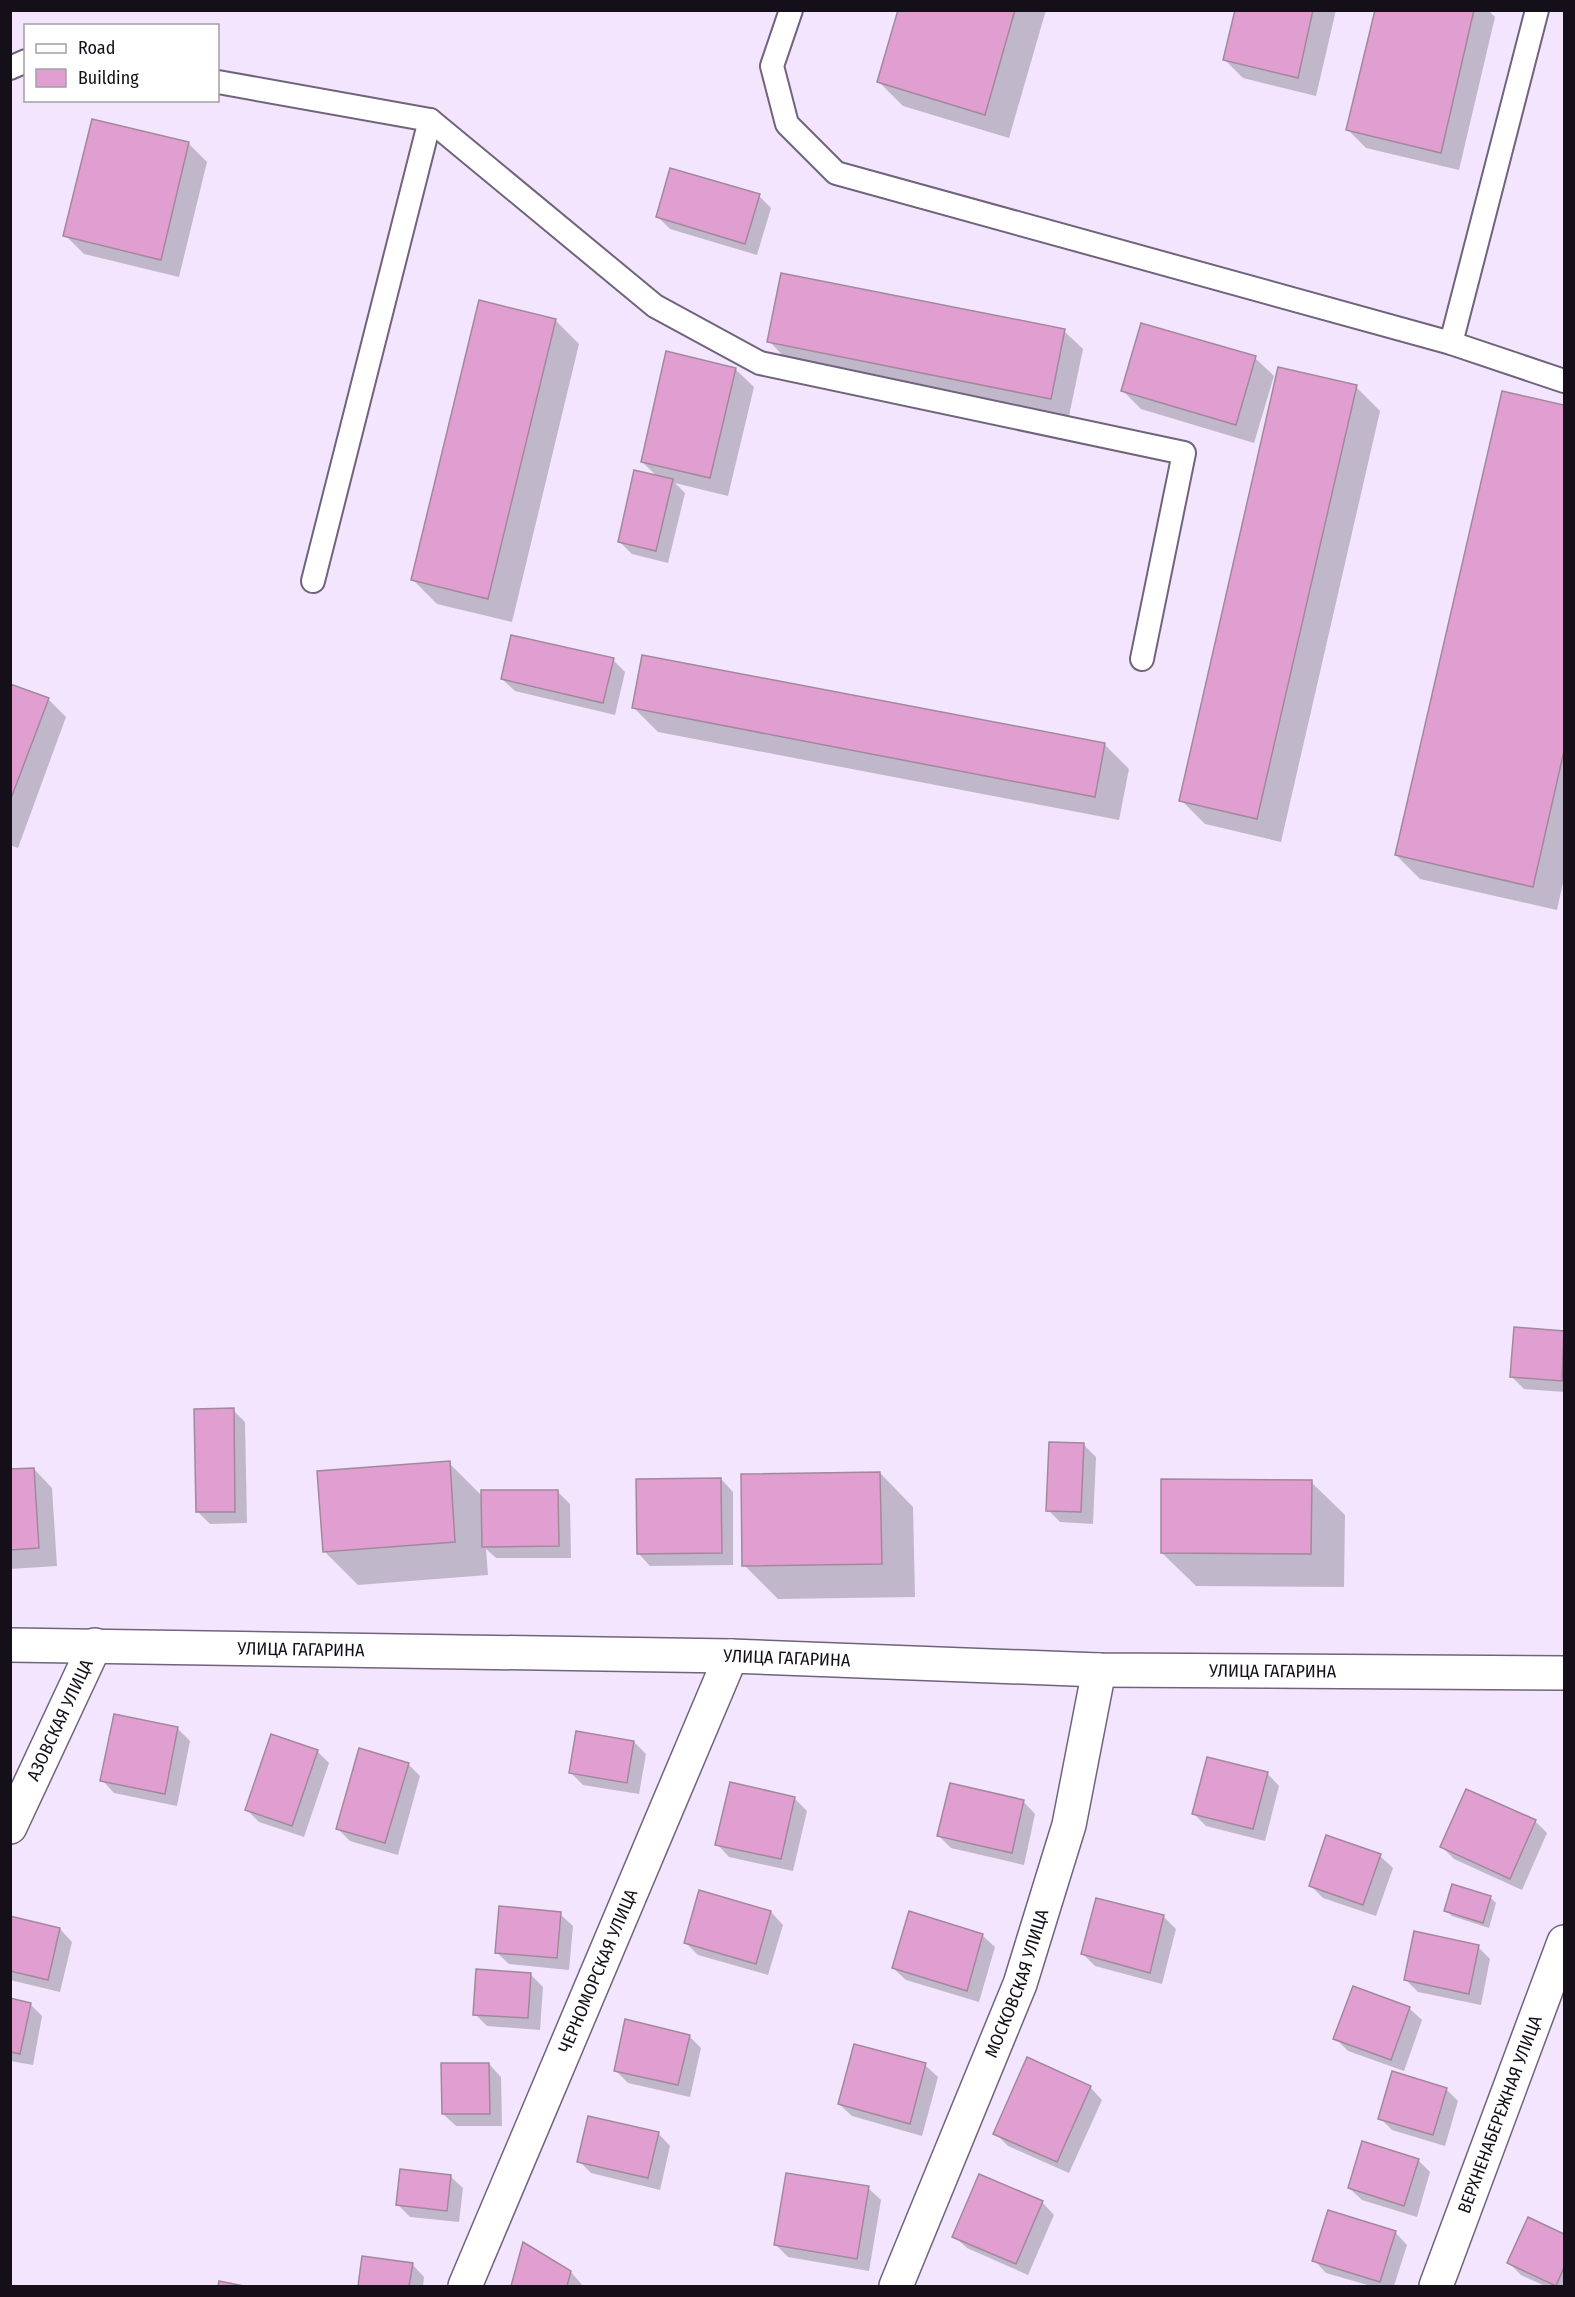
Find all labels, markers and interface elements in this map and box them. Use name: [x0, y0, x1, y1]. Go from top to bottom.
legend: [24, 24, 219, 102]
text: Road: [78, 37, 115, 59]
text: Building: [78, 67, 139, 89]
street label: УЛИЦА ГАГАРИНА: [236, 1637, 365, 1661]
street label: УЛИЦА ГАГАРИНА: [722, 1645, 851, 1672]
street label: АЗОВСКАЯ УЛИЦА: [22, 1655, 98, 1784]
street label: УЛИЦА ГАГАРИНА: [1208, 1660, 1337, 1683]
street label: ЧЕРНОМОРСКАЯ УЛИЦА: [554, 1885, 643, 2056]
street label: МОСКОВСКАЯ УЛИЦА: [980, 1906, 1054, 2061]
street label: ВЕРХНЕНАБЕРЕЖНАЯ УЛИЦА: [1453, 2012, 1547, 2217]

